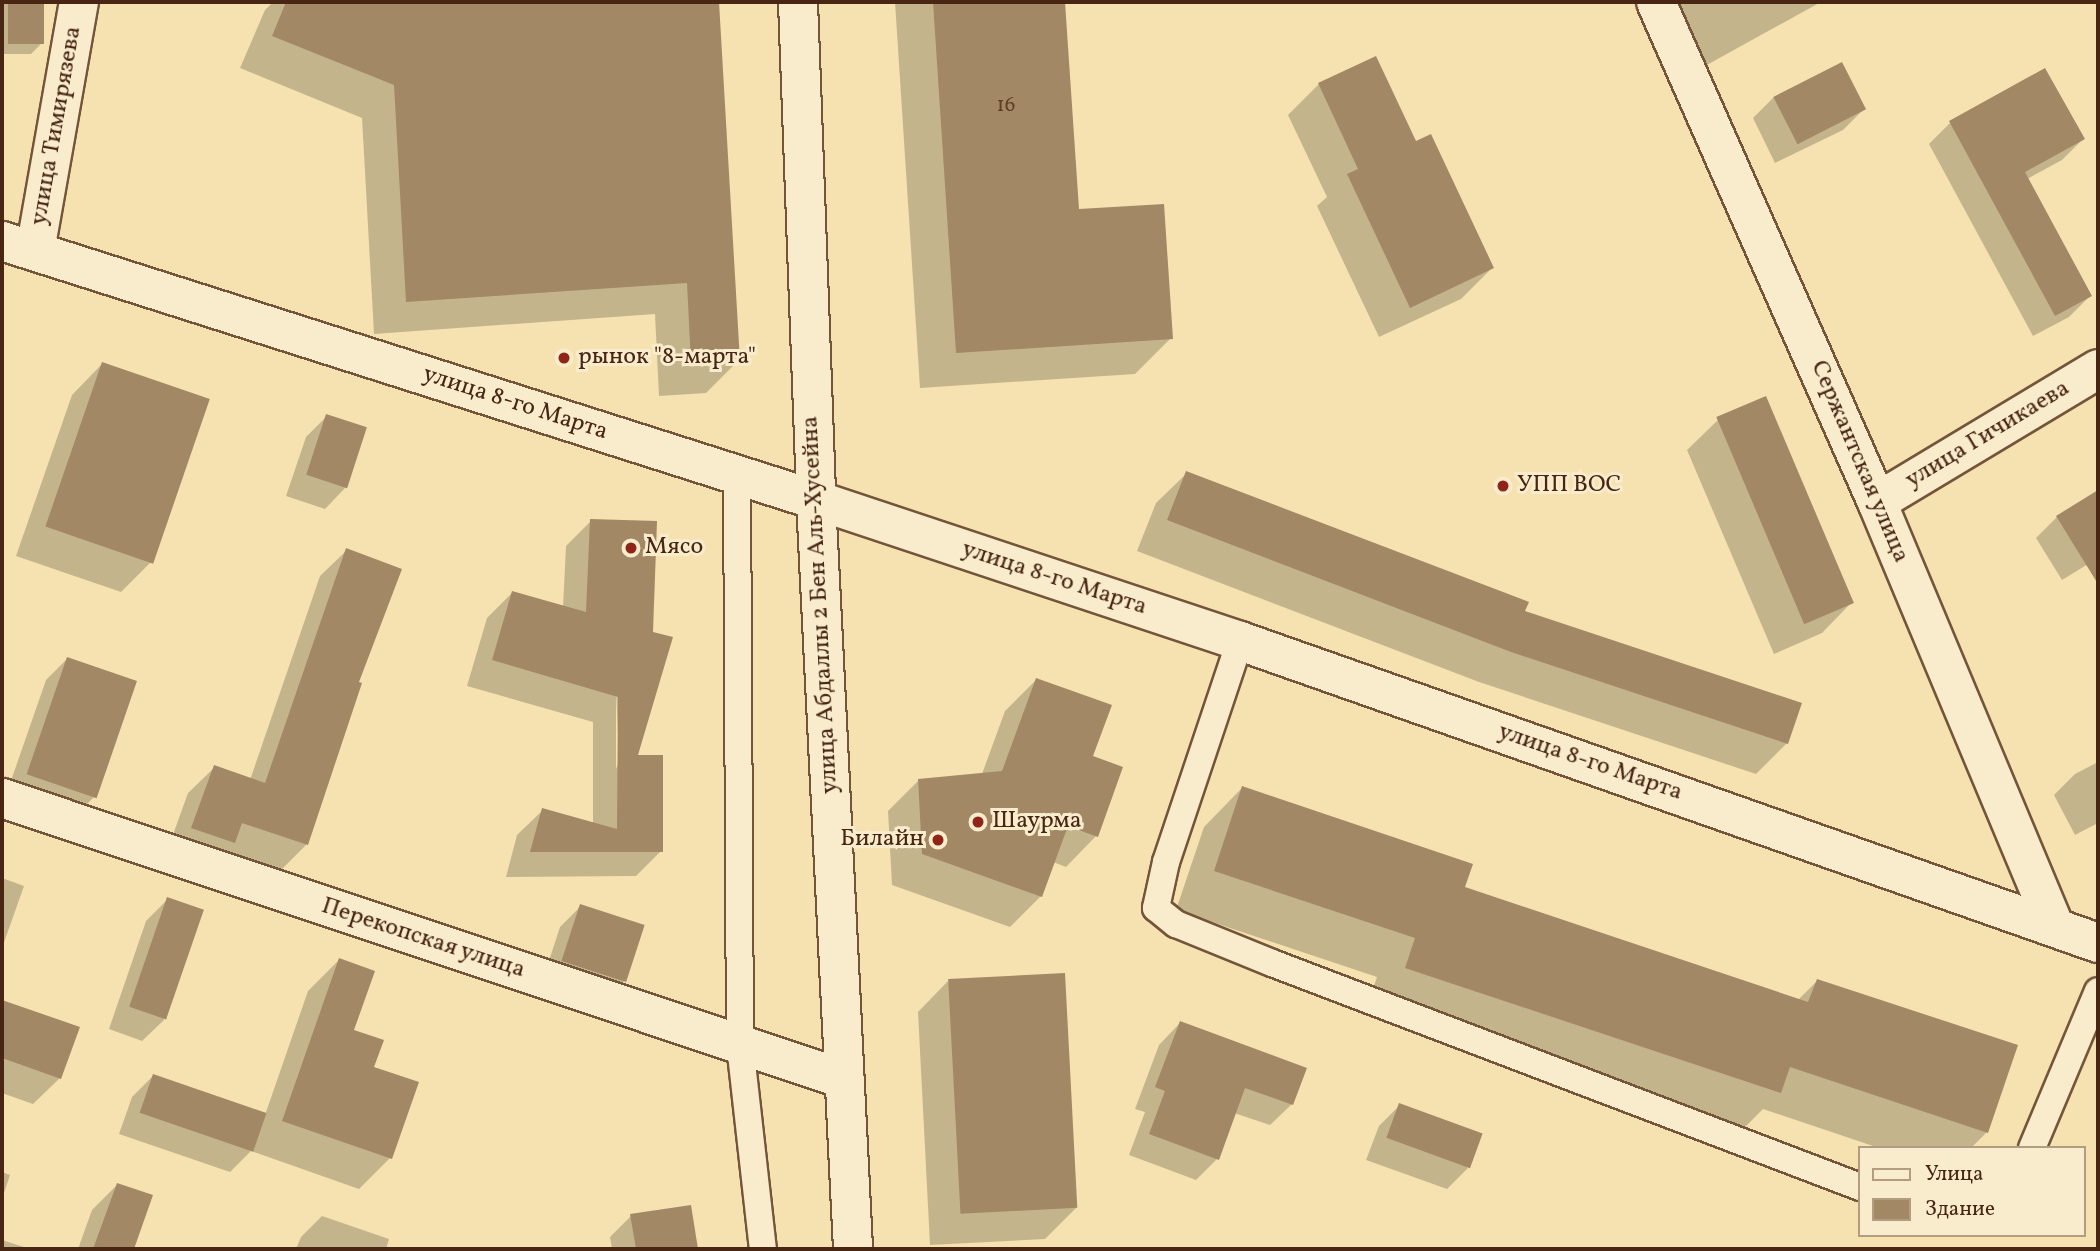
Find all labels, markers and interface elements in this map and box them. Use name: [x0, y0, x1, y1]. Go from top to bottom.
street label: улица Тимирязева: [25, 24, 89, 228]
house number: 16: [997, 93, 1015, 119]
place label: рынок "8-марта": [578, 344, 756, 372]
marker: рынок "8-марта": [556, 350, 572, 366]
street label: Сержантская улица: [1803, 356, 1915, 568]
street label: улица 8-го Марта: [419, 361, 611, 447]
street label: улица Гичикаева: [1901, 375, 2075, 495]
street label: улица Абдаллы 2 Бен Аль-Хусейна: [797, 415, 845, 795]
place label: УПП ВОС: [1517, 472, 1621, 500]
marker: УПП ВОС: [1495, 478, 1511, 494]
place label: Мясо: [645, 534, 703, 562]
street label: улица 8-го Марта: [958, 536, 1150, 622]
marker: Мясо: [623, 540, 639, 556]
street label: улица 8-го Марта: [1494, 718, 1686, 808]
place label: Шаурма: [992, 808, 1082, 836]
marker: Шаурма: [970, 814, 986, 830]
place label: Билайн: [840, 826, 924, 854]
marker: Билайн: [930, 832, 946, 848]
street label: Перекопская улица: [317, 892, 529, 986]
legend: [1858, 1146, 2086, 1237]
text: Улица: [1925, 1160, 1983, 1189]
text: Здание: [1925, 1195, 1995, 1224]

